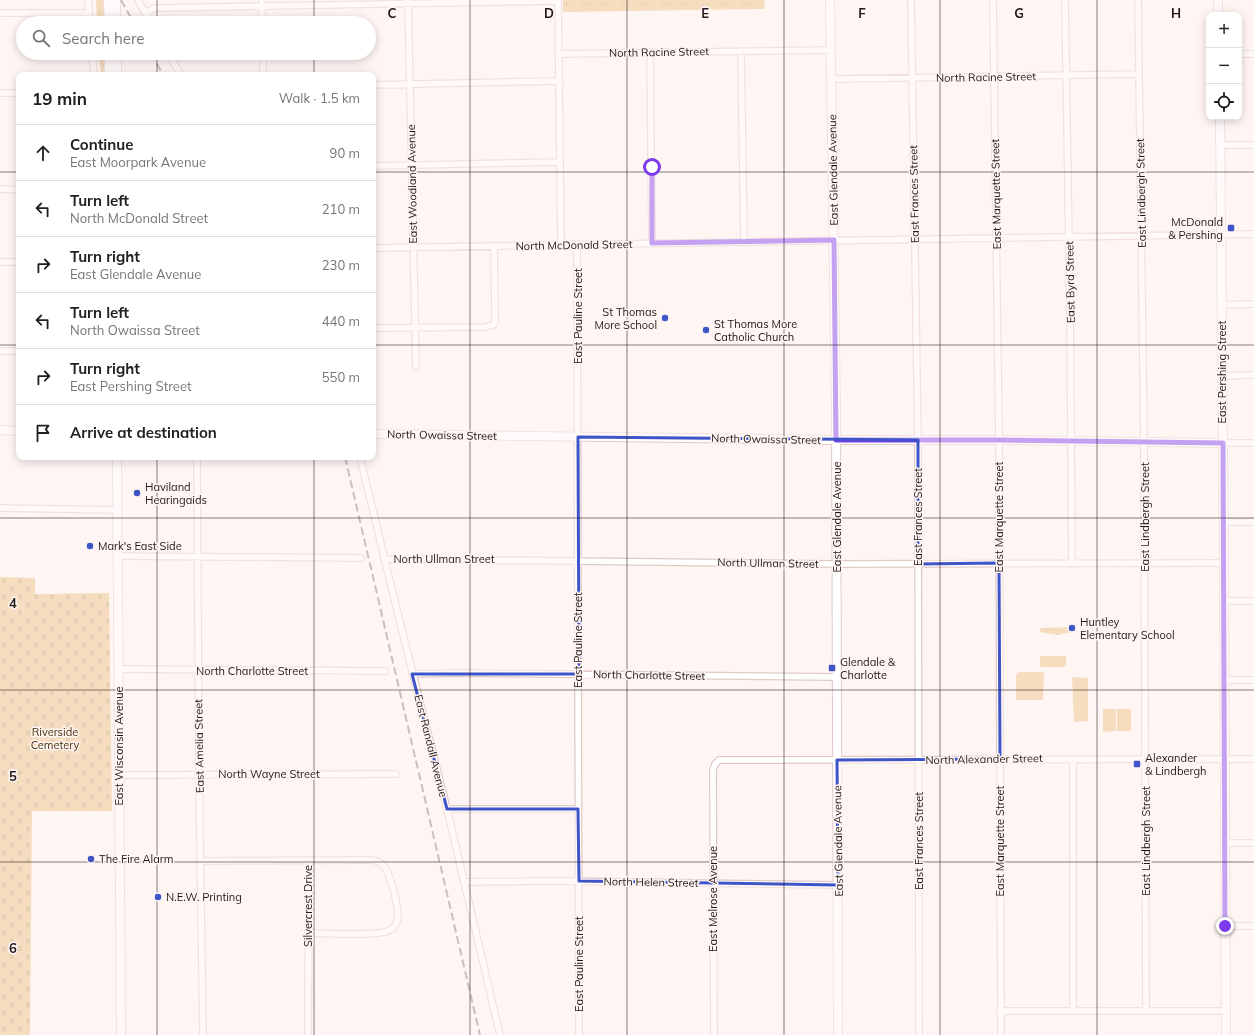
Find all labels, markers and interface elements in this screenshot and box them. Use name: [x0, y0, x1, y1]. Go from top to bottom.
text: C: [388, 5, 397, 21]
text: D: [544, 5, 554, 21]
text: E: [701, 5, 709, 21]
text: F: [858, 5, 866, 21]
text: G: [1014, 5, 1024, 21]
text: H: [1171, 5, 1181, 21]
map controls: [1206, 12, 1242, 120]
button: +: [1206, 12, 1242, 48]
search box: [16, 16, 376, 60]
icon: search: [30, 27, 52, 49]
text: Search here: [62, 29, 144, 48]
street label: North Racine Street: [609, 44, 709, 60]
button: −: [1206, 48, 1242, 84]
street label: North Racine Street: [936, 69, 1036, 85]
button: locate: [1206, 84, 1242, 120]
text: 19 min: [32, 88, 87, 109]
text: Walk · 1.5 km: [279, 90, 360, 106]
street label: East Glendale Avenue: [825, 114, 841, 226]
street label: East Woodland Avenue: [404, 124, 420, 244]
text: Continue: [70, 135, 133, 154]
street label: East Marquette Street: [988, 138, 1004, 250]
street label: East Lindbergh Street: [1133, 138, 1149, 248]
icon: ahead: [32, 142, 54, 164]
text: 90 m: [330, 145, 360, 161]
street label: East Frances Street: [906, 145, 922, 243]
text: East Moorpark Avenue: [70, 154, 206, 170]
route start: [643, 158, 661, 176]
text: Turn left: [70, 191, 129, 210]
icon: left: [32, 198, 54, 220]
text: 210 m: [322, 201, 360, 217]
text: North McDonald Street: [70, 210, 208, 226]
place label: McDonald & Pershing: [1168, 215, 1223, 242]
marker: McDonald & Pershing: [1226, 223, 1236, 233]
street label: North McDonald Street: [515, 237, 633, 253]
street label: East Byrd Street: [1062, 241, 1078, 323]
text: Turn right: [70, 247, 140, 266]
icon: right: [32, 254, 54, 276]
text: 230 m: [322, 257, 360, 273]
text: East Glendale Avenue: [70, 266, 201, 282]
street label: East Pauline Street: [571, 268, 585, 364]
text: Turn left: [70, 303, 129, 322]
place label: St Thomas More School: [595, 305, 657, 332]
icon: left: [32, 310, 54, 332]
text: 440 m: [322, 313, 360, 329]
marker: St Thomas More School: [660, 313, 670, 323]
place label: St Thomas More Catholic Church: [714, 317, 797, 344]
street label: East Pershing Street: [1215, 320, 1229, 423]
text: North Owaissa Street: [70, 322, 200, 338]
marker: St Thomas More Catholic Church: [701, 325, 711, 335]
text: Turn right: [70, 359, 140, 378]
icon: right: [32, 366, 54, 388]
text: 550 m: [322, 369, 360, 385]
text: East Pershing Street: [70, 378, 192, 394]
icon: arrive: [32, 422, 54, 444]
text: Arrive at destination: [70, 423, 217, 442]
street label: North Owaissa Street: [387, 427, 497, 443]
street label: North Owaissa Street: [711, 431, 821, 447]
street label: East Glendale Avenue: [830, 461, 844, 573]
street label: East Marquette Street: [992, 461, 1006, 572]
street label: East Lindbergh Street: [1138, 462, 1152, 572]
street label: East Frances Street: [911, 468, 925, 566]
place label: Haviland Hearingaids: [145, 480, 207, 507]
marker: Haviland Hearingaids: [132, 488, 142, 498]
place label: Mark's East Side: [98, 539, 182, 553]
marker: Mark's East Side: [85, 541, 95, 551]
street label: North Ullman Street: [393, 552, 495, 566]
street label: North Ullman Street: [717, 555, 819, 571]
street label: East Pauline Street: [571, 592, 585, 688]
text: 4: [9, 595, 17, 611]
place label: Huntley Elementary School: [1080, 615, 1175, 642]
marker: Huntley Elementary School: [1067, 623, 1077, 633]
place label: Glendale & Charlotte: [840, 655, 896, 682]
marker: Glendale & Charlotte: [827, 663, 837, 673]
street label: North Charlotte Street: [196, 664, 308, 678]
street label: North Charlotte Street: [593, 667, 705, 683]
street label: East Wisconsin Avenue: [112, 686, 126, 806]
street label: East Randall Avenue: [411, 693, 451, 799]
street label: East Amelia Street: [191, 699, 207, 793]
park label: Riverside Cemetery: [31, 725, 80, 752]
street label: North Alexander Street: [925, 751, 1043, 767]
place label: Alexander & Lindbergh: [1145, 751, 1207, 778]
marker: Alexander & Lindbergh: [1132, 759, 1142, 769]
street label: North Wayne Street: [218, 767, 320, 781]
text: 5: [9, 768, 17, 784]
street label: East Glendale Avenue: [830, 785, 846, 897]
street label: East Marquette Street: [993, 785, 1007, 896]
street label: East Lindbergh Street: [1139, 786, 1153, 896]
street label: East Frances Street: [912, 792, 926, 890]
street label: East Melrose Avenue: [706, 846, 720, 952]
place label: The Fire Alarm: [99, 852, 173, 866]
marker: The Fire Alarm: [86, 854, 96, 864]
street label: Silvercrest Drive: [301, 865, 315, 947]
street label: North Helen Street: [604, 874, 699, 890]
place label: N.E.W. Printing: [166, 890, 242, 904]
marker: N.E.W. Printing: [153, 892, 163, 902]
street label: East Pauline Street: [572, 916, 586, 1012]
route end: [1216, 917, 1234, 935]
text: 6: [9, 940, 17, 956]

